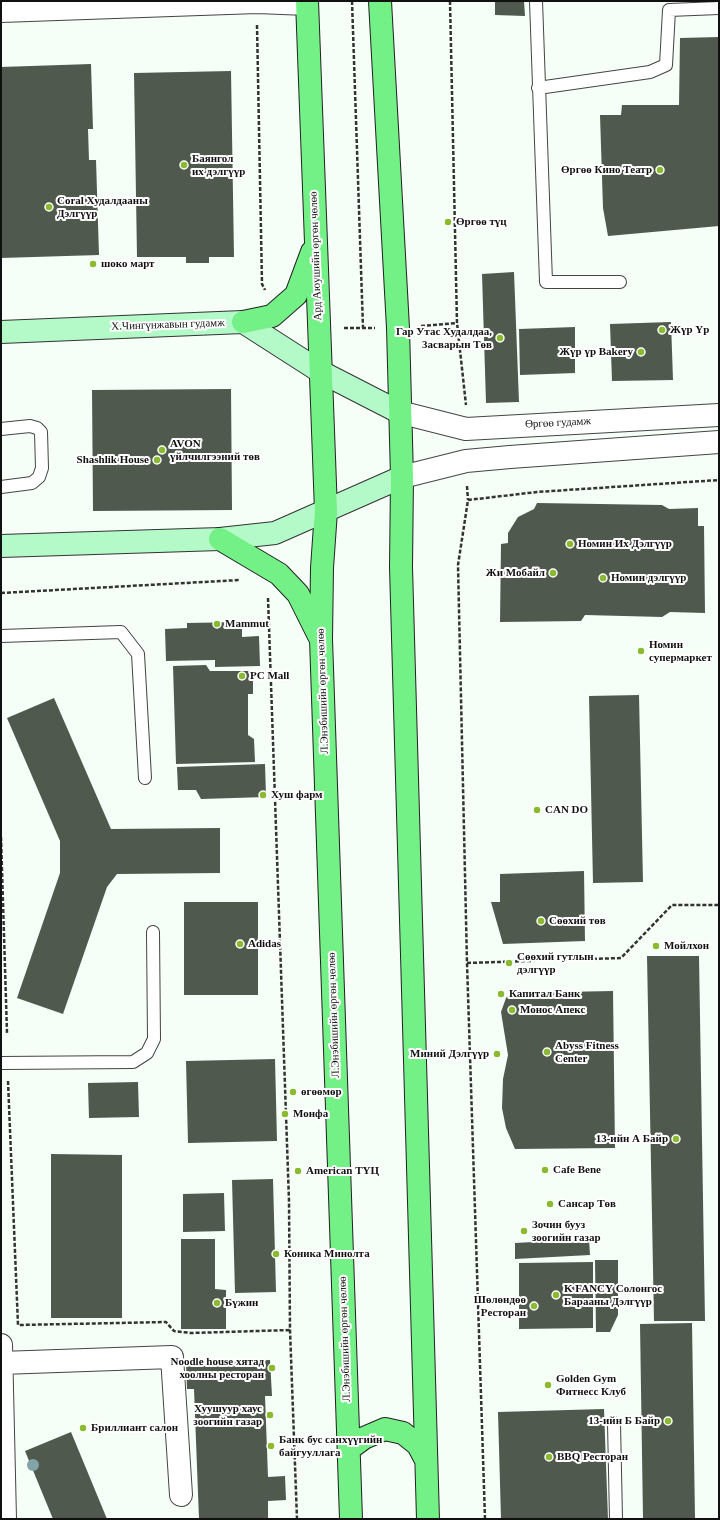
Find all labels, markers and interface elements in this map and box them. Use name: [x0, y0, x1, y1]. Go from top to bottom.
place label: Баянгол их дэлгүүр: [192, 152, 245, 178]
marker: Баянгол их дэлгүүр: [179, 160, 189, 170]
place label: Өргөө Кино Театр: [561, 163, 652, 177]
marker: Өргөө Кино Театр: [655, 165, 665, 175]
street label: Ард Аюушийн өргөн чөлөө: [307, 191, 325, 321]
place label: Coral Худалдааны Дэлгүүр: [57, 194, 148, 220]
marker: Coral Худалдааны Дэлгүүр: [44, 202, 54, 212]
place label: Өргөө түц: [456, 215, 507, 229]
marker: Өргөө түц: [443, 217, 453, 227]
place label: шоко март: [101, 257, 155, 271]
marker: шоко март: [88, 259, 98, 269]
street label: Х.Чингүнжавын гудамж: [111, 316, 225, 334]
place label: Жүр Үр: [670, 323, 709, 337]
place label: Гар Утас Худалдаа, 3асварын Төв: [396, 325, 492, 351]
marker: Жүр Үр: [657, 325, 667, 335]
marker: Гар Утас Худалдаа, 3асварын Төв: [495, 333, 505, 343]
place label: Жүр үр Bakery: [559, 345, 633, 359]
marker: Жүр үр Bakery: [636, 347, 646, 357]
street label: Өргөө гудамж: [525, 415, 591, 431]
place label: AVON үйлчилгээний төв: [170, 437, 260, 463]
marker: AVON үйлчилгээний төв: [157, 445, 167, 455]
place label: Shashlik House: [77, 453, 149, 467]
marker: Shashlik House: [152, 455, 162, 465]
place label: Номин Их Дэлгүүр: [578, 537, 672, 551]
marker: Номин Их Дэлгүүр: [565, 539, 575, 549]
place label: Жи Мобайл: [486, 566, 545, 580]
marker: Жи Мобайл: [548, 568, 558, 578]
place label: Номин дэлгүүр: [611, 571, 686, 585]
marker: Номин дэлгүүр: [598, 573, 608, 583]
place label: Mammut: [225, 617, 269, 631]
marker: Mammut: [212, 619, 222, 629]
street label: Л.Энэбишийн өргөн чөлөө: [314, 628, 332, 754]
place label: Номин супермаркет: [649, 638, 712, 664]
marker: Номин супермаркет: [636, 646, 646, 656]
place label: PC Mall: [250, 669, 289, 683]
marker: PC Mall: [237, 671, 247, 681]
place label: Хуш фарм: [271, 788, 323, 802]
marker: Хуш фарм: [258, 790, 268, 800]
place label: CAN DO: [545, 803, 588, 817]
marker: CAN DO: [532, 805, 542, 815]
place label: Сөөхий төв: [549, 914, 606, 928]
marker: Сөөхий төв: [536, 916, 546, 926]
place label: Adidas: [248, 937, 281, 951]
marker: Adidas: [235, 939, 245, 949]
place label: Мойлхон: [664, 939, 709, 953]
marker: Мойлхон: [651, 941, 661, 951]
place label: Сөөхий гутлын дэлгүүр: [517, 950, 594, 976]
street label: Л.Энэбишийн өргөн чөлөө: [325, 952, 343, 1078]
marker: Сөөхий гутлын дэлгүүр: [504, 958, 514, 968]
place label: Капитал Банк: [509, 987, 580, 1001]
marker: Капитал Банк: [496, 989, 506, 999]
place label: Монос Апекс: [520, 1003, 585, 1017]
marker: Монос Апекс: [507, 1005, 517, 1015]
place label: Abyss Fitness Center: [555, 1039, 619, 1065]
place label: Миний Дэлгүүр: [410, 1047, 489, 1061]
marker: Abyss Fitness Center: [542, 1047, 552, 1057]
marker: Миний Дэлгүүр: [492, 1049, 502, 1059]
place label: өгөөмөр: [301, 1085, 342, 1099]
marker: өгөөмөр: [288, 1087, 298, 1097]
place label: Монфа: [293, 1107, 328, 1121]
marker: Монфа: [280, 1109, 290, 1119]
place label: 13-ийн А Байр: [596, 1132, 668, 1146]
marker: 13-ийн А Байр: [671, 1134, 681, 1144]
place label: Cafe Bene: [553, 1163, 601, 1177]
place label: American ТҮЦ: [306, 1164, 379, 1178]
marker: Cafe Bene: [540, 1165, 550, 1175]
marker: American ТҮЦ: [293, 1166, 303, 1176]
place label: Сансар Төв: [558, 1197, 616, 1211]
marker: Сансар Төв: [545, 1199, 555, 1209]
place label: Зочин бууз зоогийн газар: [532, 1218, 601, 1244]
marker: Зочин бууз зоогийн газар: [519, 1226, 529, 1236]
place label: Коника Минолта: [284, 1247, 370, 1261]
marker: Коника Минолта: [271, 1249, 281, 1259]
street label: Л.Энэбишийн өргөн чөлөө: [336, 1276, 354, 1402]
place label: K FANCY Солонгос Барааны Дэлгүүр: [564, 1282, 662, 1308]
marker: K FANCY Солонгос Барааны Дэлгүүр: [551, 1290, 561, 1300]
place label: Шөлөндөө Ресторан: [474, 1293, 526, 1319]
place label: Бүжин: [225, 1296, 258, 1310]
marker: Бүжин: [212, 1298, 222, 1308]
marker: Шөлөндөө Ресторан: [529, 1301, 539, 1311]
place label: Noodle house хятад хоолны ресторан: [171, 1355, 264, 1381]
marker: Noodle house хятад хоолны ресторан: [267, 1363, 277, 1373]
place label: Golden Gym Фитнесс Клуб: [556, 1372, 626, 1398]
marker: Golden Gym Фитнесс Клуб: [543, 1380, 553, 1390]
place label: Хуушуур хаус зоогийн газар: [193, 1402, 262, 1428]
marker: Хуушуур хаус зоогийн газар: [265, 1410, 275, 1420]
place label: 13-ийн Б Байр: [588, 1414, 660, 1428]
marker: 13-ийн Б Байр: [663, 1416, 673, 1426]
place label: Бриллиант салон: [91, 1421, 178, 1435]
marker: Бриллиант салон: [78, 1423, 88, 1433]
place label: Банк бус санхүүгийн байгууллага: [279, 1433, 382, 1459]
marker: Банк бус санхүүгийн байгууллага: [266, 1441, 276, 1451]
place label: BBQ Ресторан: [557, 1450, 628, 1464]
marker: BBQ Ресторан: [544, 1452, 554, 1462]

